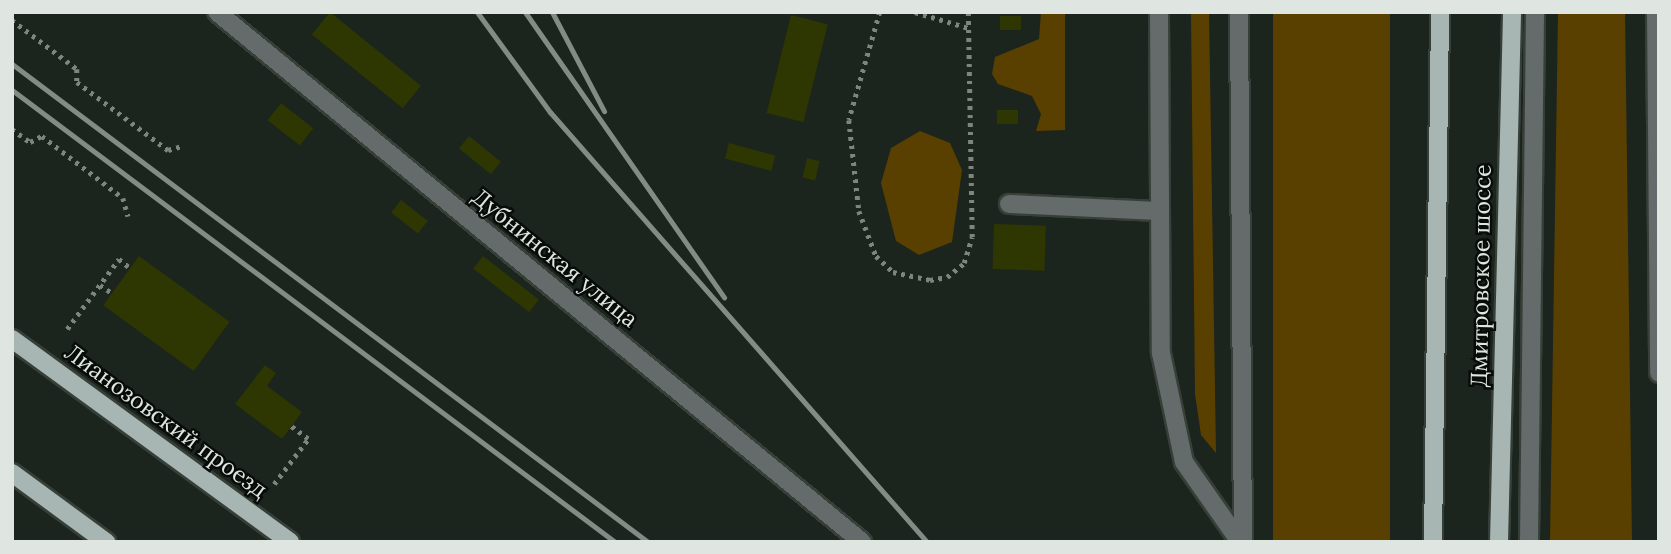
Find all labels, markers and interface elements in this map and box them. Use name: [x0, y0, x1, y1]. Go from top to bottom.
street label: Дмитровское шоссе: [1465, 164, 1497, 388]
street label: Дубнинская улица: [467, 183, 643, 333]
street label: Лианозовский проезд: [59, 338, 273, 504]

